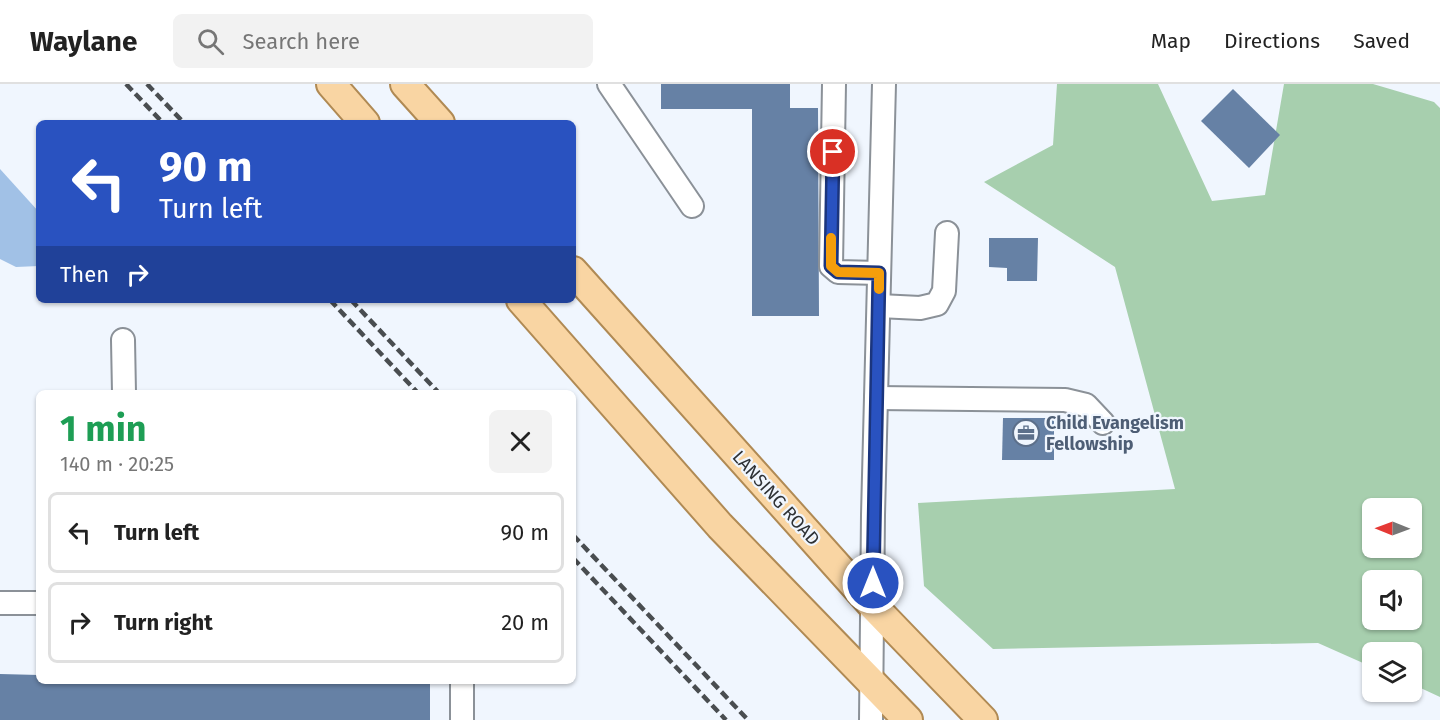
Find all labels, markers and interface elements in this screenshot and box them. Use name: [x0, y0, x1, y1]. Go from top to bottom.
search box: [173, 14, 593, 68]
text: Waylane: [30, 25, 137, 58]
icon: search: [194, 25, 227, 58]
text: Search here: [242, 28, 360, 55]
text: Map: [1151, 28, 1191, 54]
text: Directions: [1224, 28, 1320, 54]
text: Saved: [1353, 28, 1410, 54]
pin: [807, 126, 858, 177]
icon: arrive: [816, 135, 849, 168]
text: 90 m: [159, 142, 253, 192]
icon: left: [60, 144, 138, 222]
text: Turn left: [159, 193, 262, 225]
icon: right: [121, 258, 154, 291]
text: Then: [60, 261, 109, 288]
text: 1 min: [60, 407, 147, 451]
button: close: [489, 410, 552, 473]
place label: Child Evangelism Fellowship: [1046, 412, 1184, 455]
office icon: Child Evangelism Fellowship: [1011, 418, 1041, 448]
street label: LANSING ROAD: [728, 446, 824, 550]
text: 140 m · 20:25: [60, 452, 174, 476]
north arrow: [1362, 498, 1422, 558]
map controls: [1362, 498, 1422, 702]
icon: left: [63, 516, 96, 549]
text: Turn left: [114, 519, 199, 546]
text: 90 m: [500, 519, 549, 546]
position arrow: [841, 551, 905, 615]
button: sound: [1362, 570, 1422, 630]
icon: right: [63, 606, 96, 639]
text: Turn right: [114, 609, 213, 636]
text: 20 m: [501, 609, 549, 636]
button: layers: [1362, 642, 1422, 702]

